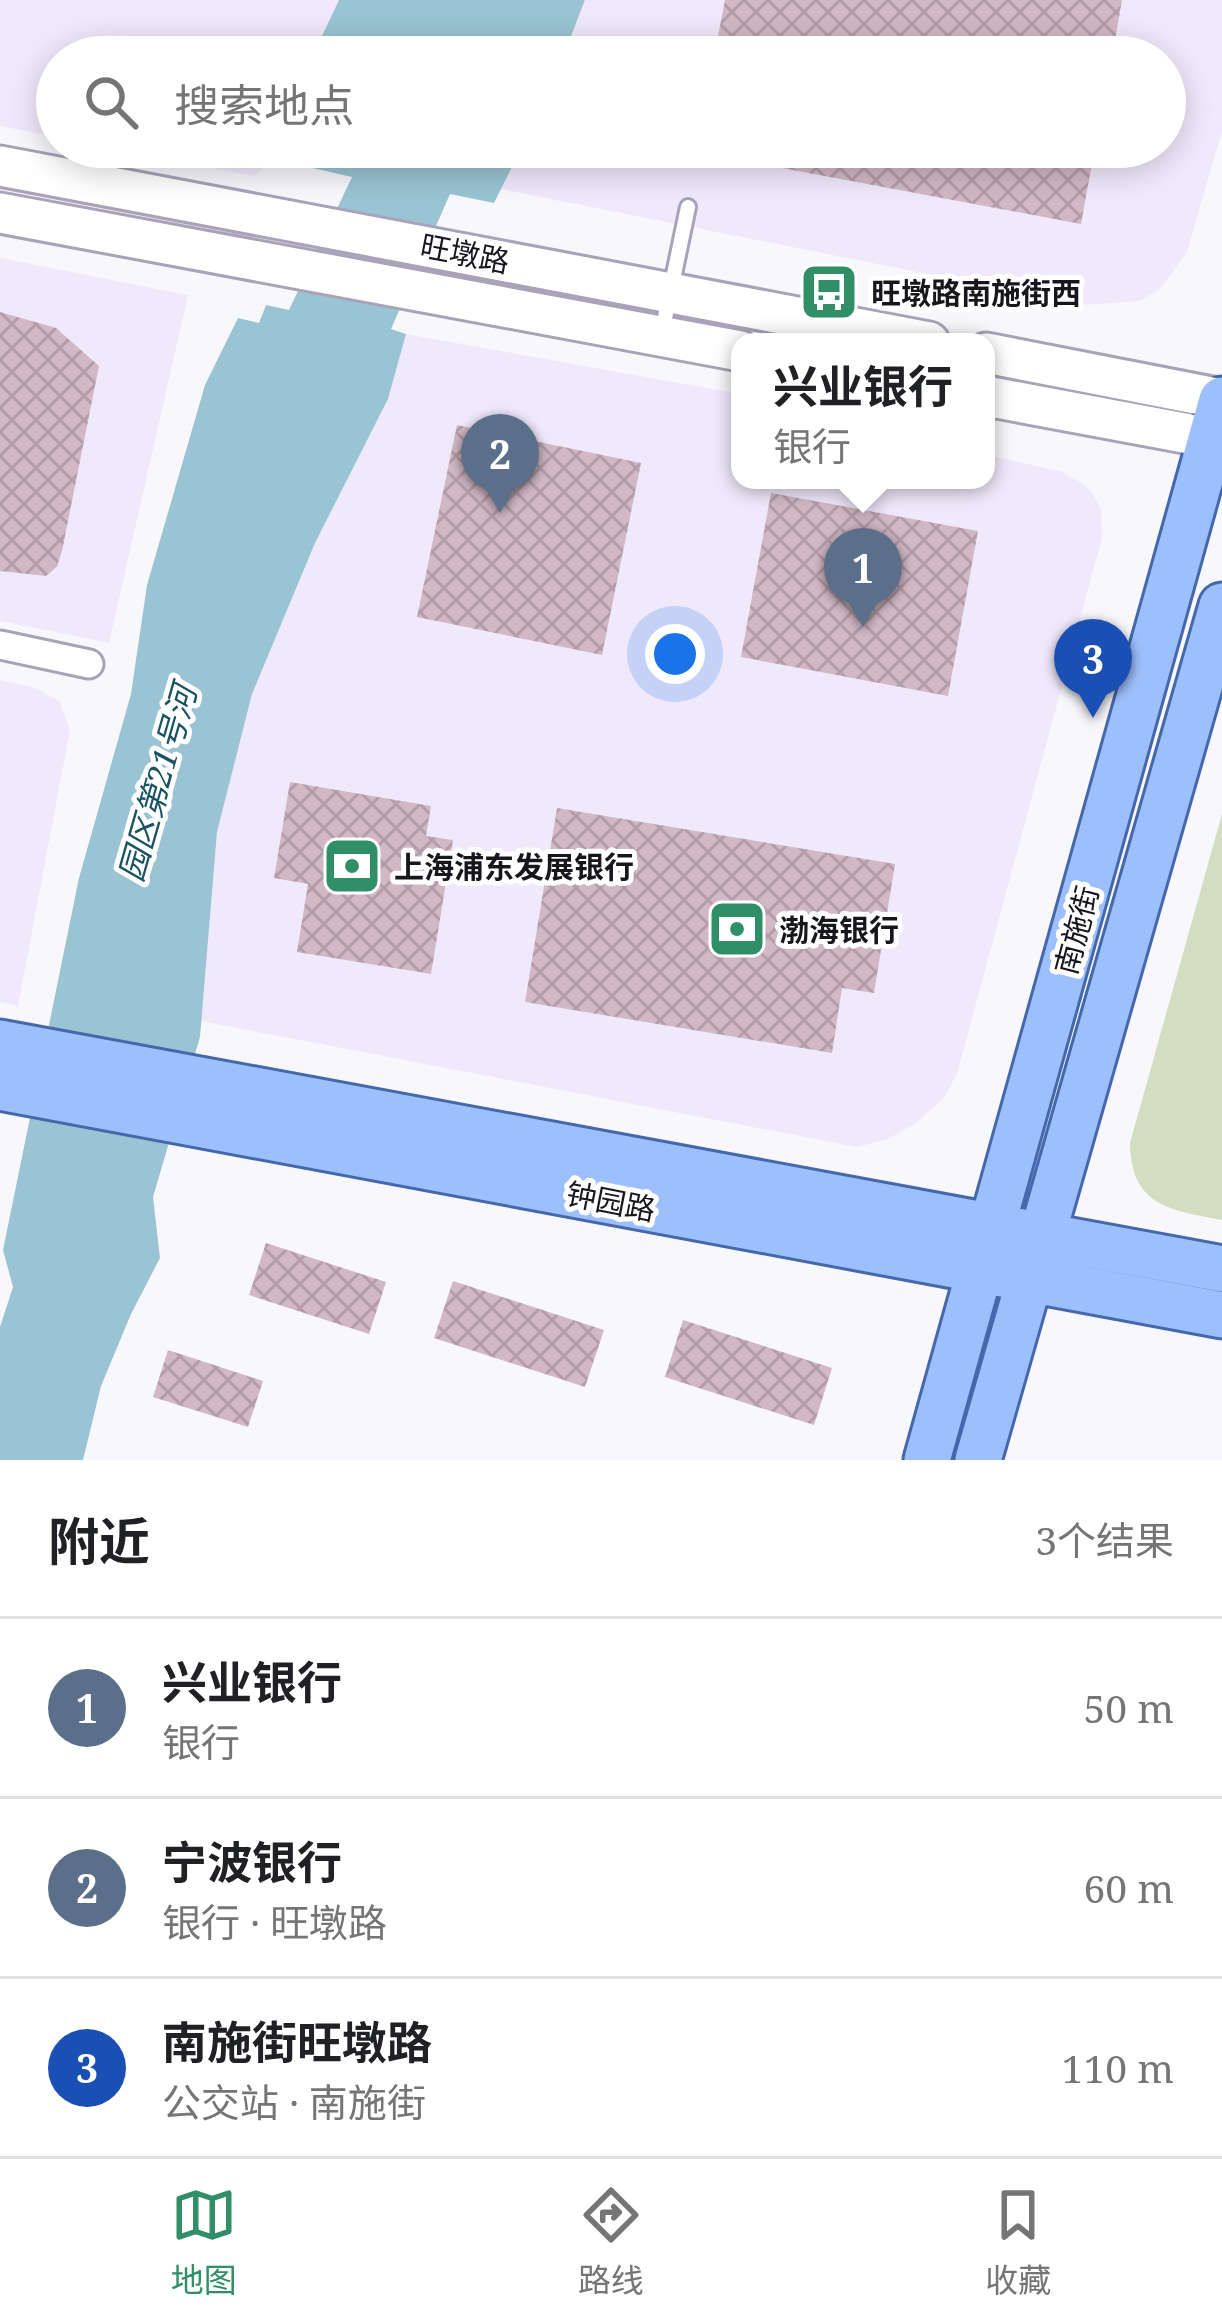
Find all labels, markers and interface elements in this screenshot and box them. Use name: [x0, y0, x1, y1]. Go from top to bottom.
search box: [36, 36, 1186, 168]
icon: search: [78, 69, 144, 135]
text: 搜索地点: [174, 74, 354, 135]
street label: 旺墩路: [417, 224, 513, 282]
bus stop icon: 旺墩路南施街西: [798, 261, 860, 323]
place label: 旺墩路南施街西: [871, 272, 1081, 313]
popup: [731, 333, 995, 489]
text: 兴业银行: [773, 355, 953, 416]
pin: 2: [461, 414, 539, 513]
text: 银行: [773, 419, 851, 472]
pin: 1: [824, 528, 902, 627]
pin: 3: [1054, 619, 1132, 718]
your location: [645, 624, 705, 684]
water label: 园区第21号河: [108, 674, 208, 886]
bank icon: 上海浦东发展银行: [321, 835, 383, 897]
place label: 上海浦东发展银行: [394, 846, 634, 887]
street label: 南施街: [1045, 881, 1107, 979]
bank icon: 渤海银行: [706, 898, 768, 960]
place label: 渤海银行: [779, 909, 899, 950]
street label: 钟园路: [563, 1172, 659, 1230]
text: 附近: [48, 1505, 150, 1575]
text: 3个结果: [1035, 1513, 1174, 1566]
text: 兴业银行: [162, 1651, 342, 1712]
text: 1: [76, 1681, 98, 1734]
text: 50 m: [1083, 1681, 1174, 1734]
text: 银行: [162, 1715, 240, 1768]
text: 宁波银行: [162, 1831, 342, 1892]
text: 2: [76, 1861, 98, 1914]
text: 60 m: [1083, 1861, 1174, 1914]
text: 银行 · 旺墩路: [162, 1895, 387, 1948]
text: 南施街旺墩路: [162, 2011, 432, 2072]
text: 3: [76, 2041, 98, 2094]
text: 110 m: [1062, 2041, 1174, 2094]
text: 公交站 · 南施街: [162, 2075, 426, 2128]
tab: 地图: [171, 2182, 237, 2302]
tab: 路线: [578, 2182, 644, 2302]
tab: 收藏: [985, 2182, 1051, 2302]

